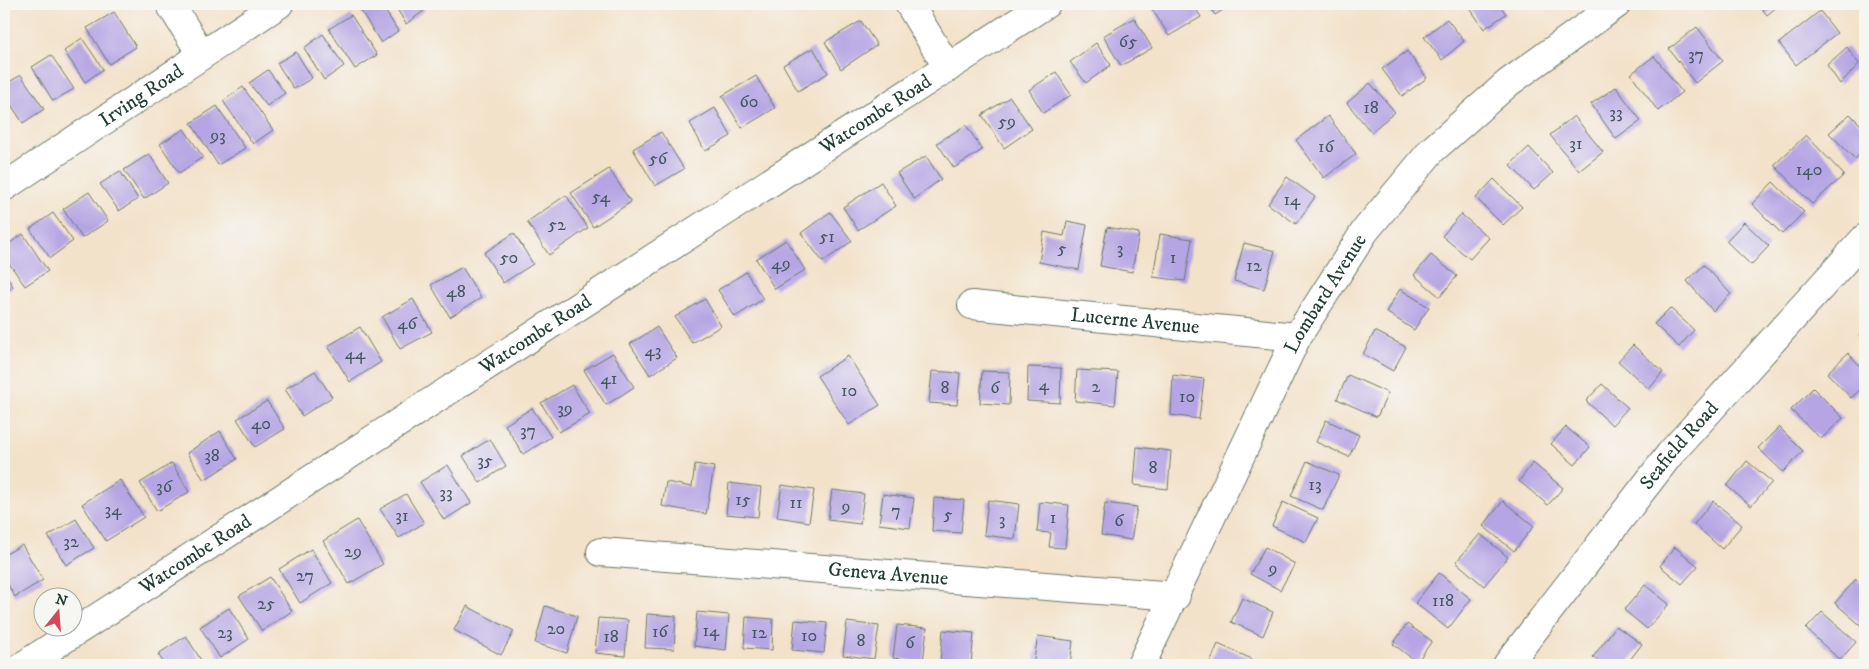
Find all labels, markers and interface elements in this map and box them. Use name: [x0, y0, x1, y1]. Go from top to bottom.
house number: 65: [1119, 31, 1137, 53]
house number: 37: [1688, 44, 1704, 66]
street label: Irving Road: [95, 59, 188, 133]
street label: Watcombe Road: [814, 69, 936, 160]
house number: 60: [739, 91, 759, 113]
house number: 18: [1363, 97, 1379, 119]
house number: 33: [1609, 102, 1623, 124]
house number: 59: [998, 111, 1016, 133]
house number: 93: [209, 125, 226, 147]
house number: 31: [1569, 133, 1583, 155]
house number: 16: [1318, 136, 1335, 158]
house number: 56: [649, 148, 668, 170]
house number: 140: [1796, 159, 1822, 181]
house number: 54: [592, 186, 611, 208]
house number: 14: [1284, 189, 1301, 211]
house number: 52: [548, 214, 566, 236]
house number: 51: [819, 226, 835, 248]
street label: Lombard Avenue: [1279, 229, 1372, 357]
house number: 5: [1058, 238, 1067, 260]
house number: 3: [1117, 238, 1123, 260]
house number: 50: [500, 247, 518, 269]
house number: 1: [1170, 247, 1176, 269]
house number: 49: [771, 253, 791, 275]
house number: 12: [1246, 255, 1262, 277]
house number: 48: [446, 281, 466, 303]
street label: Watcombe Road: [474, 289, 596, 380]
street label: Lucerne Avenue: [1070, 302, 1201, 340]
house number: 46: [397, 313, 417, 335]
house number: 43: [644, 340, 662, 362]
house number: 44: [345, 343, 366, 365]
house number: 41: [601, 368, 617, 390]
house number: 4: [1039, 374, 1050, 396]
house number: 2: [1092, 376, 1101, 398]
house number: 8: [940, 377, 950, 399]
house number: 6: [990, 377, 1000, 399]
house number: 10: [841, 380, 857, 402]
house number: 10: [1179, 386, 1195, 408]
street label: Seafield Road: [1634, 396, 1724, 495]
house number: 39: [557, 398, 573, 420]
house number: 40: [251, 413, 271, 435]
house number: 37: [520, 420, 536, 442]
house number: 38: [204, 445, 220, 467]
house number: 35: [477, 450, 493, 472]
house number: 8: [1148, 457, 1158, 479]
house number: 13: [1308, 474, 1322, 496]
house number: 36: [156, 476, 173, 498]
house number: 33: [439, 482, 453, 504]
house number: 15: [735, 489, 751, 511]
house number: 11: [789, 492, 803, 514]
house number: 9: [841, 496, 850, 518]
house number: 34: [104, 499, 122, 521]
house number: 7: [891, 500, 901, 522]
house number: 5: [944, 504, 953, 526]
house number: 31: [395, 505, 409, 527]
house number: 1: [1050, 507, 1056, 529]
street label: Watcombe Road: [134, 509, 256, 600]
house number: 3: [999, 509, 1005, 531]
house number: 6: [1114, 510, 1124, 532]
house number: 32: [63, 531, 79, 553]
house number: 29: [344, 541, 362, 563]
street label: Geneva Avenue: [827, 557, 949, 591]
house number: 9: [1268, 558, 1277, 580]
house number: 27: [296, 565, 314, 587]
north arrow: [32, 586, 82, 636]
text: N: [53, 590, 70, 611]
house number: 118: [1432, 590, 1454, 612]
house number: 25: [257, 593, 275, 615]
house number: 20: [547, 618, 565, 640]
house number: 14: [703, 620, 720, 642]
house number: 16: [652, 621, 669, 643]
house number: 23: [217, 622, 233, 644]
house number: 12: [751, 622, 767, 644]
house number: 10: [801, 625, 817, 647]
house number: 18: [603, 626, 619, 648]
house number: 8: [856, 630, 866, 652]
house number: 6: [905, 632, 915, 654]

